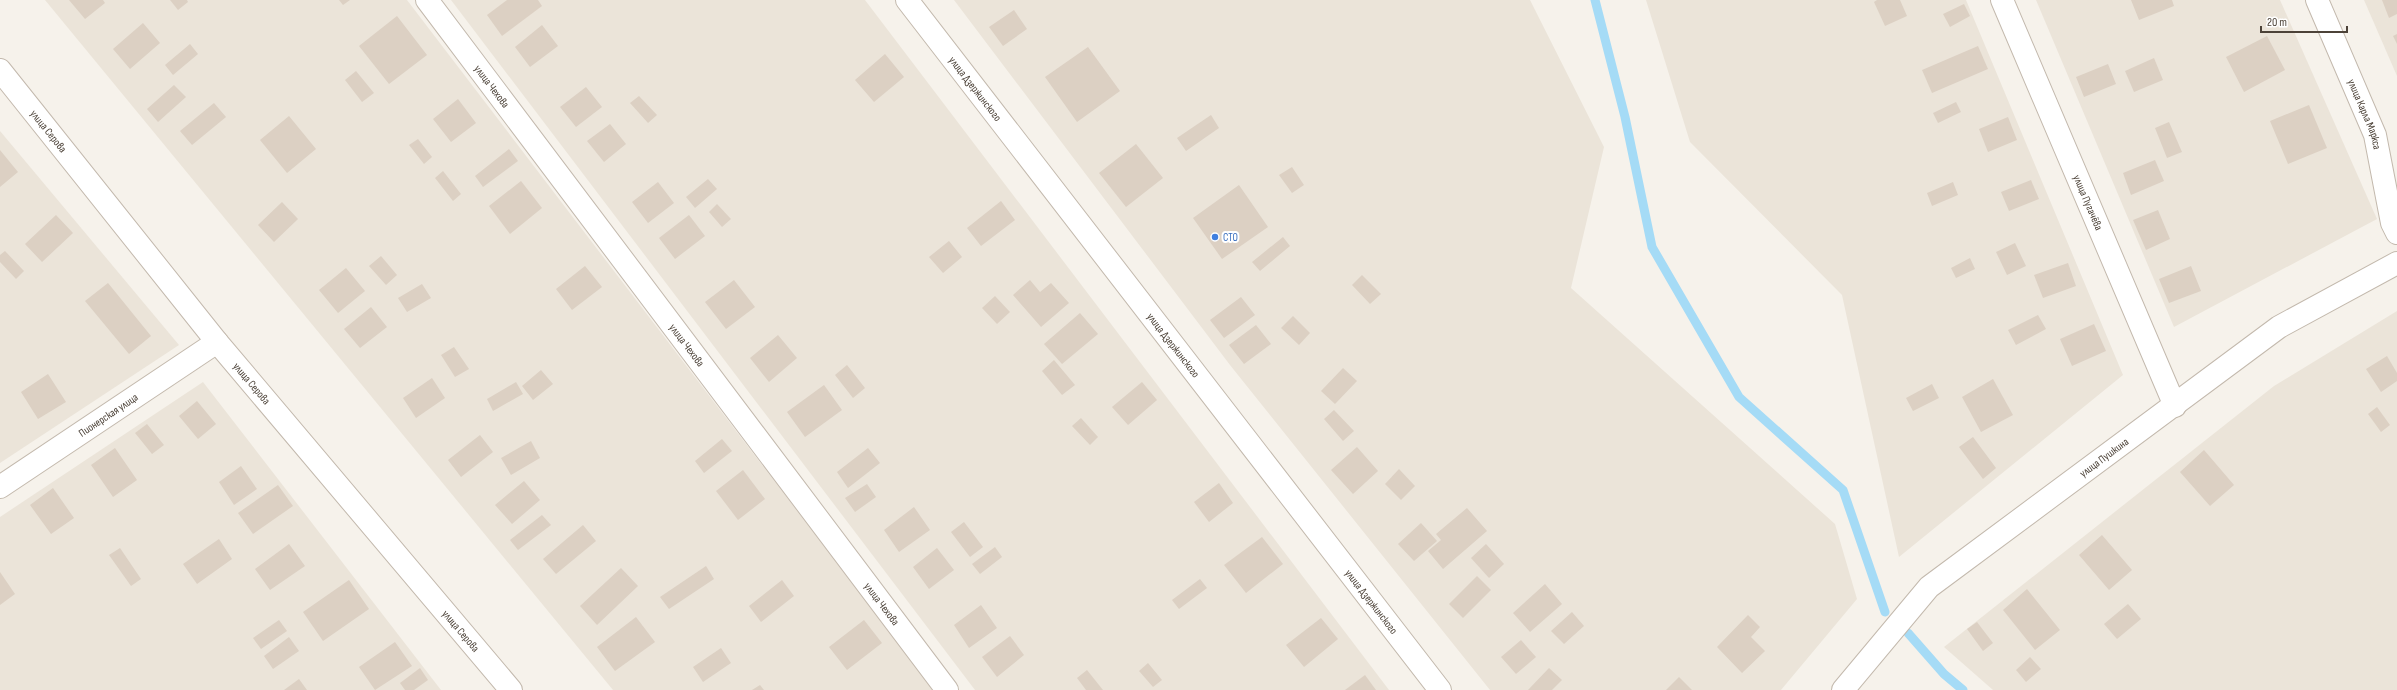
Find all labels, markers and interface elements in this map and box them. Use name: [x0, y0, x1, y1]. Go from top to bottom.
scale bar: [2261, 8, 2347, 34]
text: 20 m: [2267, 15, 2287, 30]
street label: улица Дзержинского: [946, 54, 1005, 124]
street label: улица Чехова: [472, 62, 512, 110]
street label: улица Карла Маркса: [2345, 77, 2384, 151]
street label: улица Серова: [28, 107, 70, 155]
street label: улица Пугачёва: [2071, 173, 2106, 232]
place label: СТО: [1223, 231, 1238, 244]
marker: СТО: [1210, 232, 1220, 242]
street label: улица Дзержинского: [1144, 310, 1203, 380]
street label: улица Чехова: [667, 321, 707, 369]
street label: улица Серова: [230, 360, 273, 407]
street label: Пионерская улица: [76, 390, 140, 439]
street label: улица Пушкина: [2077, 435, 2131, 480]
street label: улица Дзержинского: [1343, 566, 1401, 637]
street label: улица Чехова: [862, 580, 902, 628]
street label: улица Серова: [440, 607, 482, 654]

